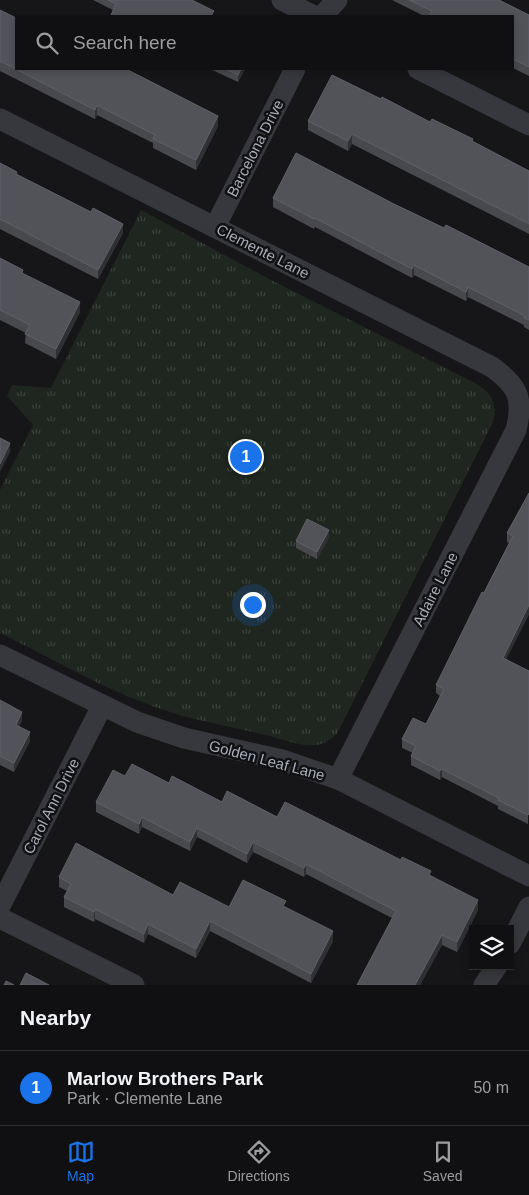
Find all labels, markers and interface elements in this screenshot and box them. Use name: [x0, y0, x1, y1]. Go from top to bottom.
search box: [15, 15, 514, 70]
icon: search: [33, 29, 61, 57]
text: Search here: [73, 32, 177, 53]
street label: Barcelona Drive: [223, 97, 287, 199]
street label: Clemente Lane: [214, 220, 312, 282]
pin: 1: [230, 438, 262, 476]
street label: Adaire Lane: [409, 549, 461, 629]
your location: [240, 592, 266, 618]
street label: Golden Leaf Lane: [207, 736, 327, 784]
street label: Carol Ann Drive: [20, 755, 82, 857]
map controls: [469, 925, 514, 970]
button: layers: [469, 925, 514, 970]
text: Nearby: [20, 1006, 91, 1029]
text: Marlow Brothers Park: [67, 1068, 263, 1089]
text: 1: [32, 1079, 40, 1096]
text: 50 m: [473, 1079, 509, 1096]
text: Park · Clemente Lane: [67, 1090, 223, 1107]
tab: Map: [67, 1138, 95, 1184]
tab: Directions: [228, 1138, 290, 1184]
tab: Saved: [423, 1138, 462, 1184]

